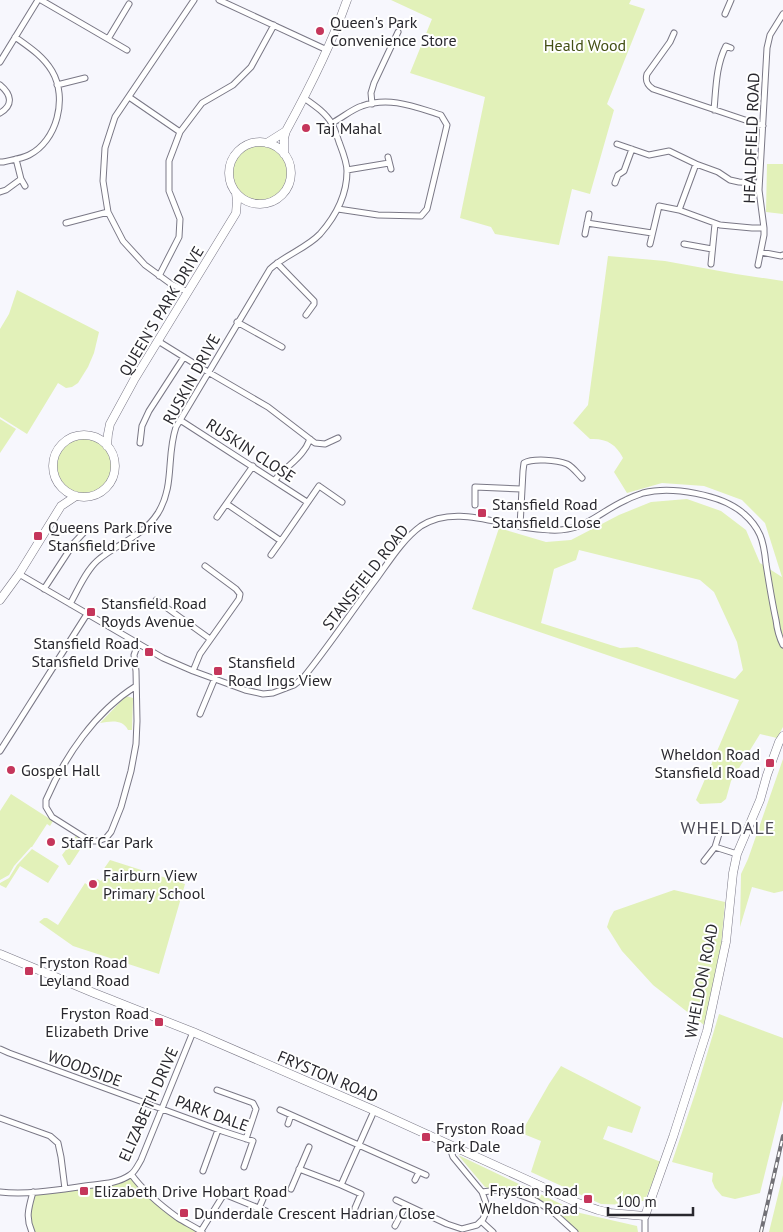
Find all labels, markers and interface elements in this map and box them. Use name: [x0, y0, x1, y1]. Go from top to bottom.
place label: Queen's Park Convenience Store: [330, 12, 457, 50]
marker: Queen's Park Convenience Store: [314, 25, 326, 37]
park label: Heald Wood: [544, 35, 626, 55]
street label: HEALDFIELD ROAD: [739, 72, 763, 204]
place label: Taj Mahal: [316, 118, 382, 138]
marker: Taj Mahal: [300, 122, 312, 134]
street label: QUEEN'S PARK DRIVE: [114, 242, 208, 380]
street label: RUSKIN DRIVE: [158, 330, 224, 428]
street label: RUSKIN CLOSE: [203, 414, 299, 486]
place label: Stansfield Road Stansfield Close: [492, 494, 601, 532]
marker: Stansfield Road Stansfield Close: [476, 507, 488, 519]
place label: Queens Park Drive Stansfield Drive: [48, 517, 172, 555]
street label: STANSFIELD ROAD: [318, 520, 412, 634]
marker: Queens Park Drive Stansfield Drive: [32, 530, 44, 542]
place label: Stansfield Road Royds Avenue: [101, 593, 207, 631]
marker: Stansfield Road Royds Avenue: [85, 606, 97, 618]
place label: Stansfield Road Stansfield Drive: [31, 633, 139, 671]
marker: Stansfield Road Stansfield Drive: [143, 646, 155, 658]
place label: Stansfield Road Ings View: [228, 652, 332, 690]
marker: Stansfield Road Ings View: [212, 665, 224, 677]
place label: Wheldon Road Stansfield Road: [654, 744, 760, 782]
marker: Wheldon Road Stansfield Road: [764, 757, 776, 769]
place label: Gospel Hall: [21, 760, 100, 780]
marker: Gospel Hall: [5, 764, 17, 776]
district label: WHELDALE: [681, 816, 775, 839]
place label: Staff Car Park: [61, 832, 154, 852]
marker: Staff Car Park: [45, 836, 57, 848]
place label: Fairburn View Primary School: [103, 865, 205, 903]
marker: Fairburn View Primary School: [87, 878, 99, 890]
street label: WHELDON ROAD: [680, 922, 722, 1040]
place label: Fryston Road Leyland Road: [39, 952, 130, 990]
marker: Fryston Road Leyland Road: [23, 965, 35, 977]
place label: Fryston Road Elizabeth Drive: [45, 1003, 149, 1041]
marker: Fryston Road Elizabeth Drive: [153, 1016, 165, 1028]
street label: ELIZABETH DRIVE: [114, 1044, 182, 1164]
street label: WOODSIDE: [45, 1045, 125, 1091]
street label: FRYSTON ROAD: [275, 1046, 381, 1106]
street label: PARK DALE: [173, 1090, 251, 1136]
place label: Fryston Road Park Dale: [436, 1118, 525, 1156]
marker: Fryston Road Park Dale: [420, 1131, 432, 1143]
place label: Fryston Road Wheldon Road: [479, 1180, 578, 1218]
place label: Elizabeth Drive Hobart Road: [94, 1181, 287, 1201]
scale bar: [608, 1184, 693, 1216]
marker: Elizabeth Drive Hobart Road: [78, 1185, 90, 1197]
text: 100 m: [616, 1192, 657, 1211]
marker: Fryston Road Wheldon Road: [582, 1193, 594, 1205]
place label: Dunderdale Crescent Hadrian Close: [194, 1203, 435, 1223]
marker: Dunderdale Crescent Hadrian Close: [178, 1207, 190, 1219]

